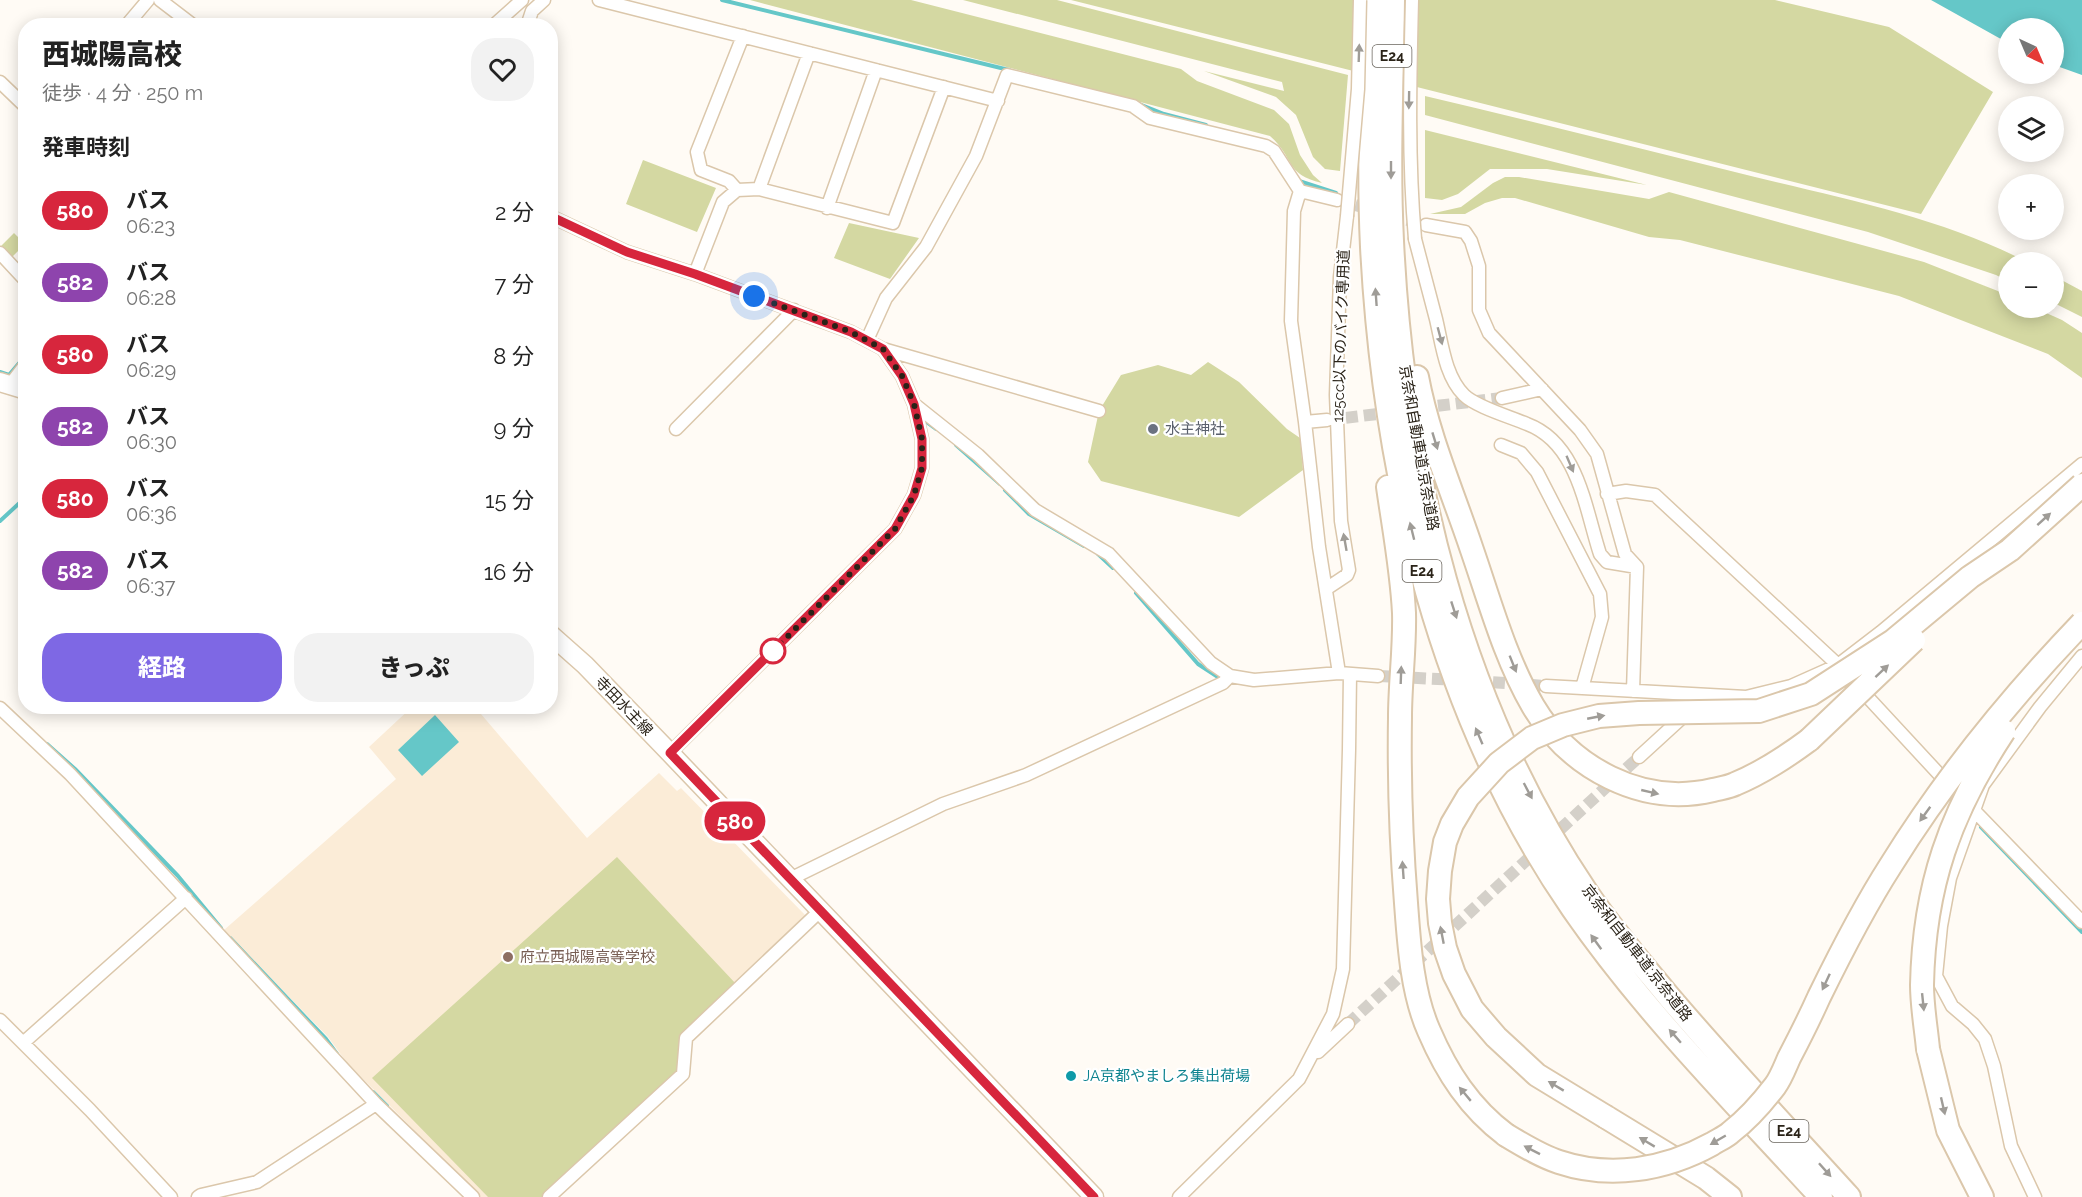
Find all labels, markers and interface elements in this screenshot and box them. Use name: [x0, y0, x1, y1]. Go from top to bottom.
north arrow: [1998, 18, 2064, 84]
map controls: [1998, 18, 2064, 318]
text: 西城陽高校: [42, 38, 182, 71]
button: heart: [471, 38, 534, 101]
one-way arrow: [1354, 44, 1363, 63]
road number: E24: [1372, 45, 1412, 67]
text: 徒歩 · 4 分 · 250 m: [42, 81, 203, 105]
one-way arrow: [1404, 91, 1414, 110]
button: layers: [1998, 96, 2064, 162]
text: 発車時刻: [42, 134, 130, 160]
one-way arrow: [1387, 160, 1396, 179]
button: +: [1998, 174, 2064, 240]
text: バス: [126, 187, 170, 213]
text: 580: [56, 198, 94, 223]
text: 2 分: [495, 199, 534, 225]
text: 06:23: [126, 214, 175, 238]
street label: 125cc以下のバイク専用道: [1329, 249, 1353, 423]
button: −: [1998, 252, 2064, 318]
text: バス: [126, 259, 170, 285]
text: 582: [57, 270, 93, 295]
text: 7 分: [495, 271, 534, 297]
your location: [739, 281, 769, 311]
text: 06:28: [126, 286, 176, 310]
one-way arrow: [1371, 288, 1380, 307]
one-way arrow: [1436, 327, 1445, 345]
text: バス: [126, 331, 170, 357]
text: 580: [56, 342, 94, 367]
text: 8 分: [493, 343, 534, 369]
text: 06:29: [126, 358, 176, 382]
street label: 京奈和自動車道;京奈道路: [1396, 364, 1442, 532]
text: バス: [126, 403, 170, 429]
text: 582: [57, 414, 93, 439]
text: 9 分: [493, 415, 534, 441]
place label: 水主神社: [1165, 420, 1225, 438]
marker: 水主神社: [1146, 422, 1160, 436]
text: 06:30: [126, 430, 177, 454]
one-way arrow: [1431, 432, 1440, 450]
one-way arrow: [1565, 455, 1575, 473]
text: バス: [126, 475, 170, 501]
text: 580: [56, 486, 94, 511]
text: 15 分: [485, 487, 534, 513]
text: 06:36: [126, 502, 177, 526]
one-way arrow: [2037, 512, 2052, 526]
one-way arrow: [1406, 522, 1416, 540]
one-way arrow: [1340, 532, 1349, 551]
text: バス: [126, 547, 170, 573]
text: 582: [57, 558, 93, 583]
text: 16 分: [484, 559, 534, 585]
road number: E24: [1402, 560, 1442, 582]
text: 06:37: [126, 574, 175, 598]
one-way arrow: [1450, 601, 1460, 619]
button: 経路: [42, 633, 282, 702]
button: きっぷ: [294, 633, 534, 702]
unlabelled marker: [760, 638, 786, 664]
one-way arrow: [1509, 655, 1518, 673]
one-way arrow: [1874, 664, 1888, 678]
one-way arrow: [1397, 666, 1406, 685]
street label: 寺田水主線: [591, 673, 657, 739]
one-way arrow: [1587, 712, 1606, 721]
one-way arrow: [1474, 727, 1484, 745]
one-way arrow: [1522, 782, 1532, 800]
one-way arrow: [1641, 787, 1659, 797]
line badge: 580: [700, 802, 770, 840]
one-way arrow: [1919, 806, 1931, 822]
text: 580: [716, 809, 754, 834]
one-way arrow: [1399, 860, 1408, 879]
street label: 京奈和自動車道;京奈道路: [1578, 881, 1696, 1025]
one-way arrow: [1437, 925, 1446, 944]
one-way arrow: [1590, 934, 1602, 950]
place label: 府立西城陽高等学校: [520, 948, 655, 966]
marker: 府立西城陽高等学校: [501, 950, 515, 964]
one-way arrow: [1822, 974, 1831, 991]
one-way arrow: [1919, 992, 1928, 1011]
one-way arrow: [1669, 1029, 1682, 1044]
place label: JA京都やましろ集出荷場: [1083, 1067, 1250, 1085]
marker: JA京都やましろ集出荷場: [1064, 1069, 1078, 1083]
one-way arrow: [1548, 1081, 1564, 1092]
one-way arrow: [1459, 1087, 1472, 1102]
one-way arrow: [1938, 1096, 1948, 1115]
road number: E24: [1770, 1120, 1808, 1142]
one-way arrow: [1709, 1135, 1726, 1145]
one-way arrow: [1639, 1136, 1655, 1147]
one-way arrow: [1524, 1145, 1541, 1155]
one-way arrow: [1818, 1162, 1831, 1177]

